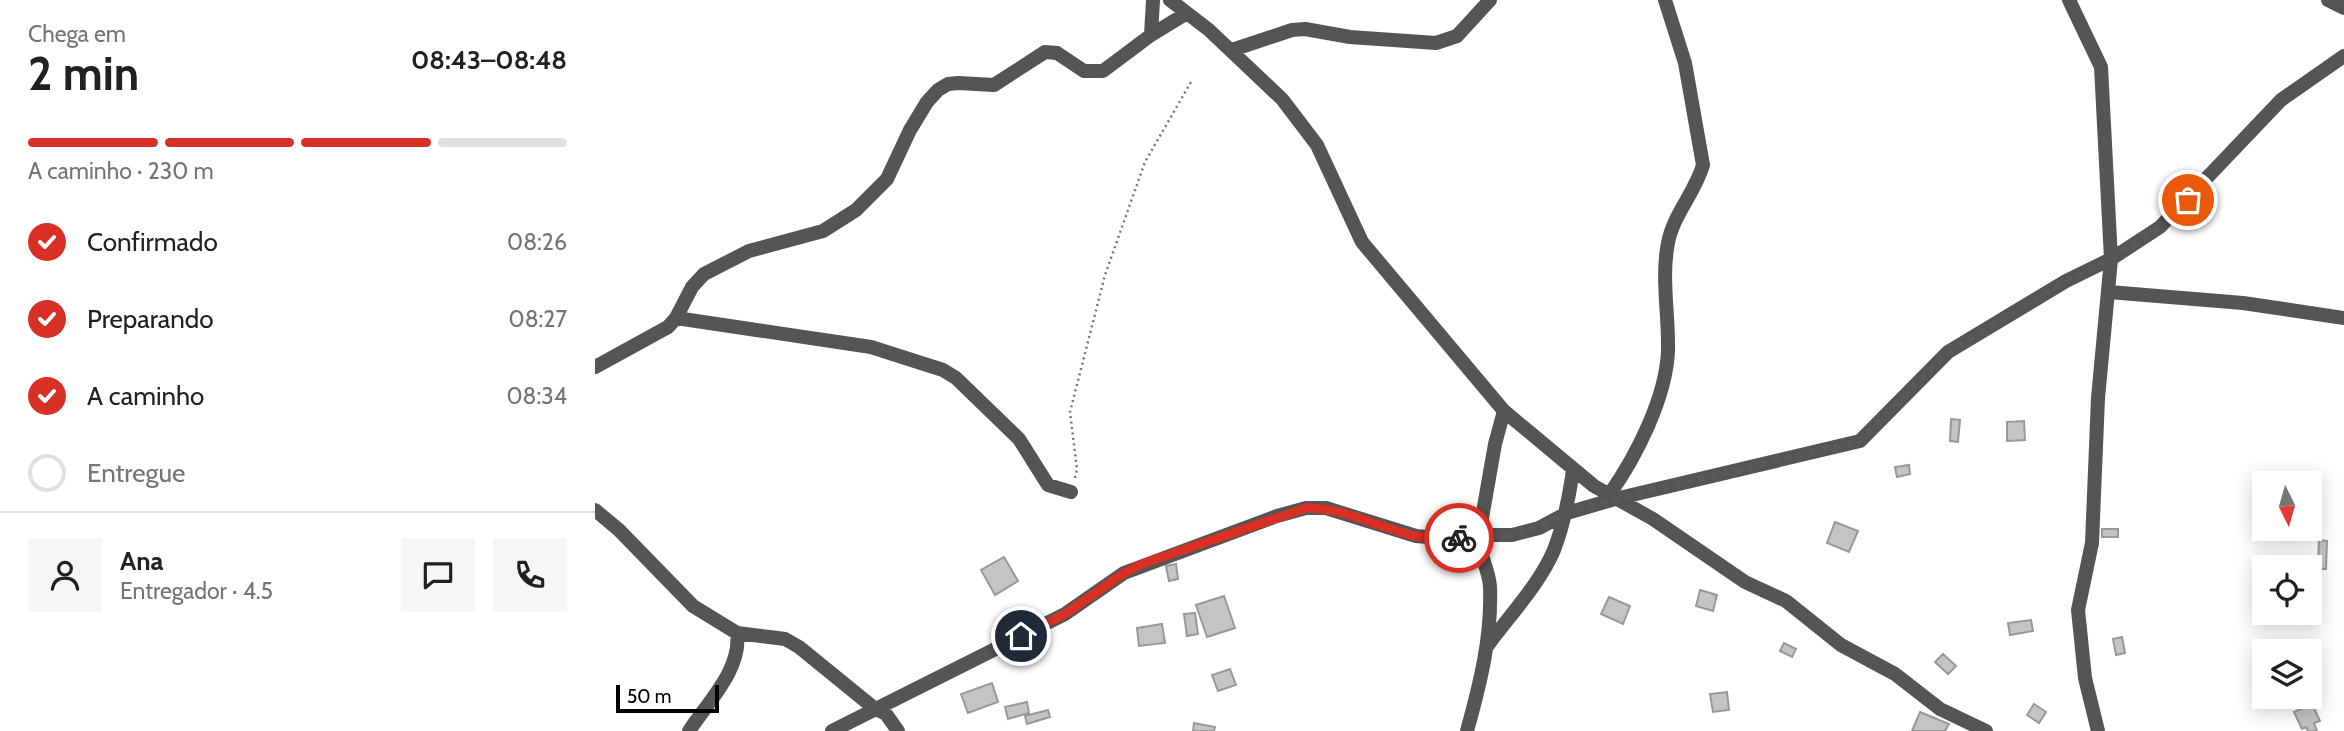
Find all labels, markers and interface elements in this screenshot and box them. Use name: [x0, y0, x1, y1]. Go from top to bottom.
text: Chega em: [28, 20, 126, 48]
text: 08:43–08:48: [411, 44, 567, 76]
text: 2 min: [28, 46, 139, 102]
text: A caminho · 230 m: [28, 157, 214, 185]
pin: [2158, 170, 2218, 230]
icon: bag: [2169, 181, 2207, 219]
icon: check: [28, 223, 66, 261]
text: Confirmado: [87, 226, 218, 258]
text: 08:26: [507, 228, 567, 256]
icon: check: [28, 300, 66, 338]
text: Preparando: [87, 303, 214, 335]
text: 08:27: [509, 305, 567, 333]
icon: check: [28, 377, 66, 415]
text: A caminho: [87, 380, 204, 412]
text: 08:34: [506, 382, 567, 410]
text: Entregue: [87, 457, 185, 489]
north arrow: [2252, 471, 2322, 541]
map controls: [2252, 471, 2322, 709]
courier: [1424, 503, 1494, 573]
icon: bike: [1440, 519, 1478, 557]
button: person: [28, 538, 102, 612]
button: chat: [401, 538, 475, 612]
button: phone: [493, 538, 567, 612]
text: Ana: [120, 545, 164, 577]
button: locate: [2252, 555, 2322, 625]
text: Entregador · 4.5: [120, 577, 273, 605]
pin: [991, 606, 1051, 666]
icon: home: [1002, 617, 1040, 655]
button: layers: [2252, 639, 2322, 709]
scale bar: [616, 682, 719, 714]
text: 50 m: [627, 685, 671, 708]

